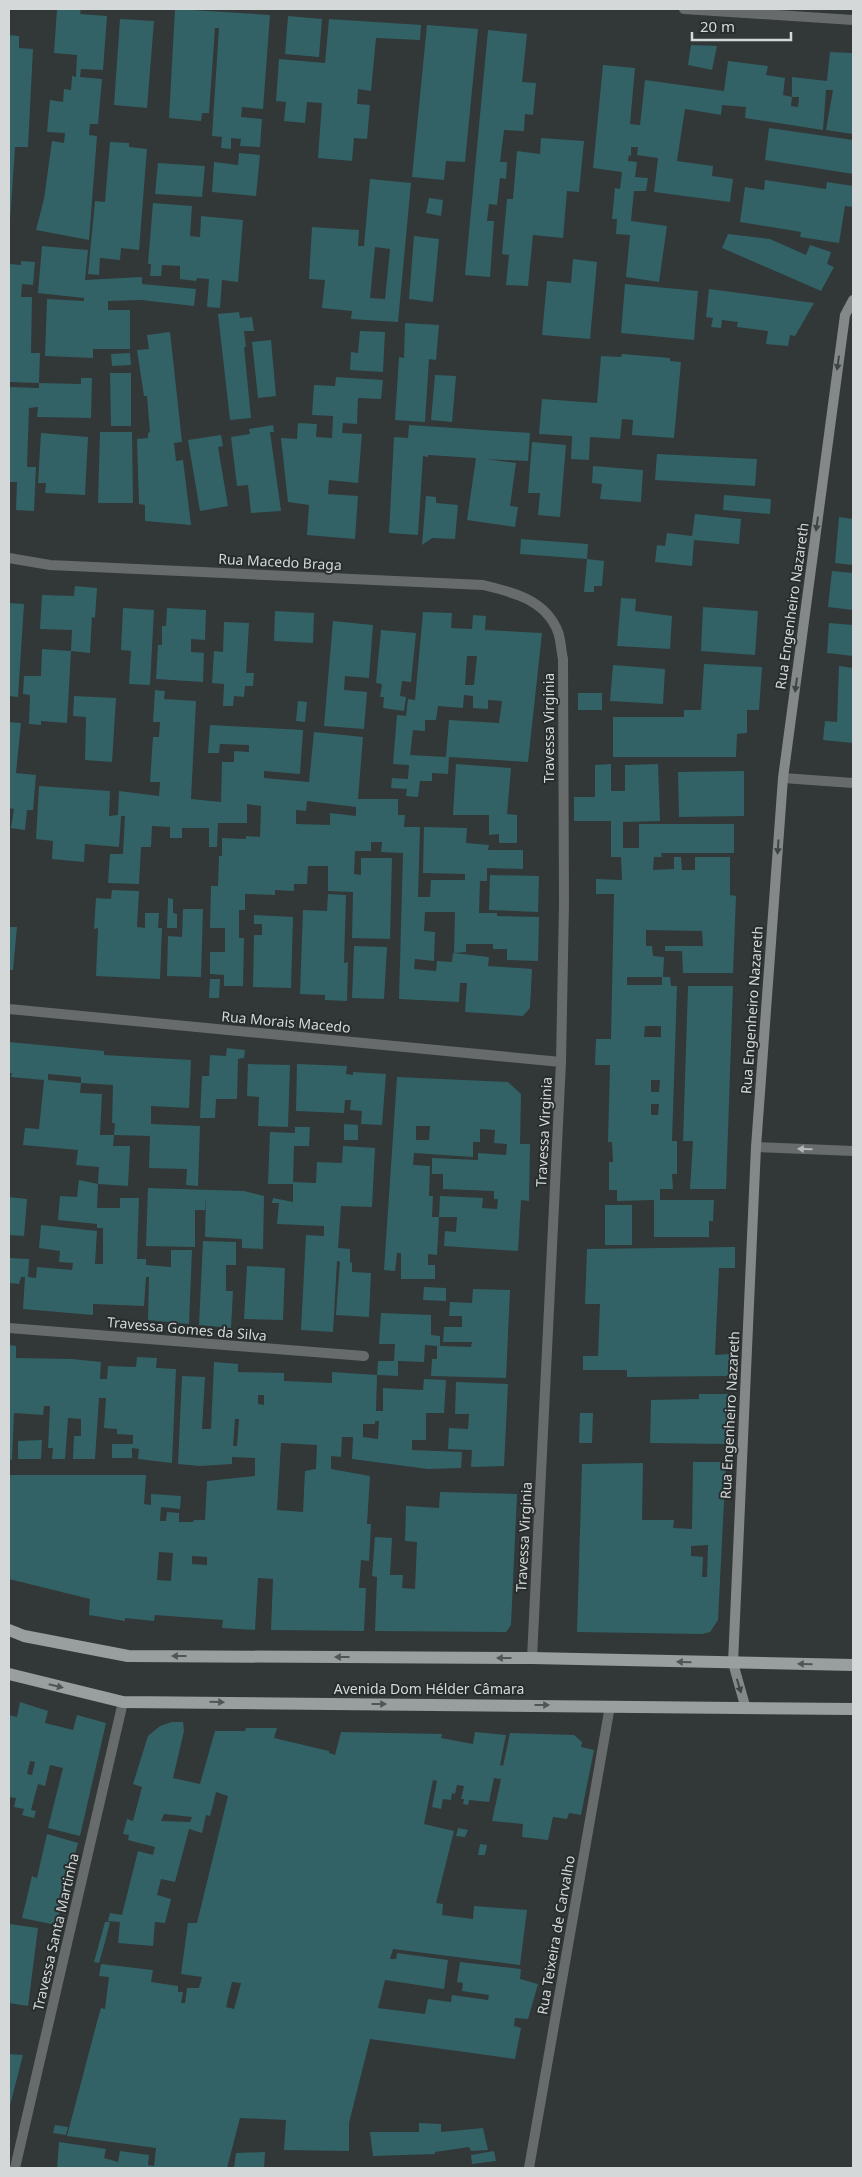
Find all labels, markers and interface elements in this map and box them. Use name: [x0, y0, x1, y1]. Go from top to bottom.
scale bar: [692, 10, 791, 42]
text: 20 m: [700, 16, 735, 36]
one-way arrow: [834, 356, 842, 372]
one-way arrow: [813, 517, 821, 533]
street label: Rua Engenheiro Nazareth: [770, 521, 813, 691]
street label: Rua Macedo Braga: [218, 549, 342, 574]
street label: Travessa Virginia: [539, 673, 558, 783]
one-way arrow: [791, 678, 799, 694]
one-way arrow: [774, 839, 782, 855]
street label: Rua Engenheiro Nazareth: [736, 925, 767, 1095]
street label: Rua Morais Macedo: [221, 1006, 351, 1037]
street label: Travessa Virginia: [531, 1076, 556, 1188]
one-way arrow: [796, 1145, 812, 1153]
street label: Travessa Gomes da Silva: [106, 1312, 268, 1345]
street label: Rua Engenheiro Nazareth: [716, 1330, 743, 1499]
street label: Travessa Virginia: [511, 1481, 536, 1593]
one-way arrow: [171, 1652, 187, 1660]
one-way arrow: [334, 1653, 350, 1661]
one-way arrow: [496, 1654, 512, 1662]
one-way arrow: [676, 1657, 692, 1665]
one-way arrow: [796, 1660, 812, 1668]
street label: Avenida Dom Hélder Câmara: [334, 1679, 524, 1698]
one-way arrow: [735, 1679, 743, 1694]
one-way arrow: [48, 1682, 63, 1690]
one-way arrow: [209, 1699, 225, 1707]
one-way arrow: [371, 1700, 387, 1708]
one-way arrow: [534, 1701, 550, 1709]
street label: Travessa Santa Martinha: [28, 1851, 83, 2013]
street label: Rua Teixeira de Carvalho: [532, 1854, 579, 2016]

